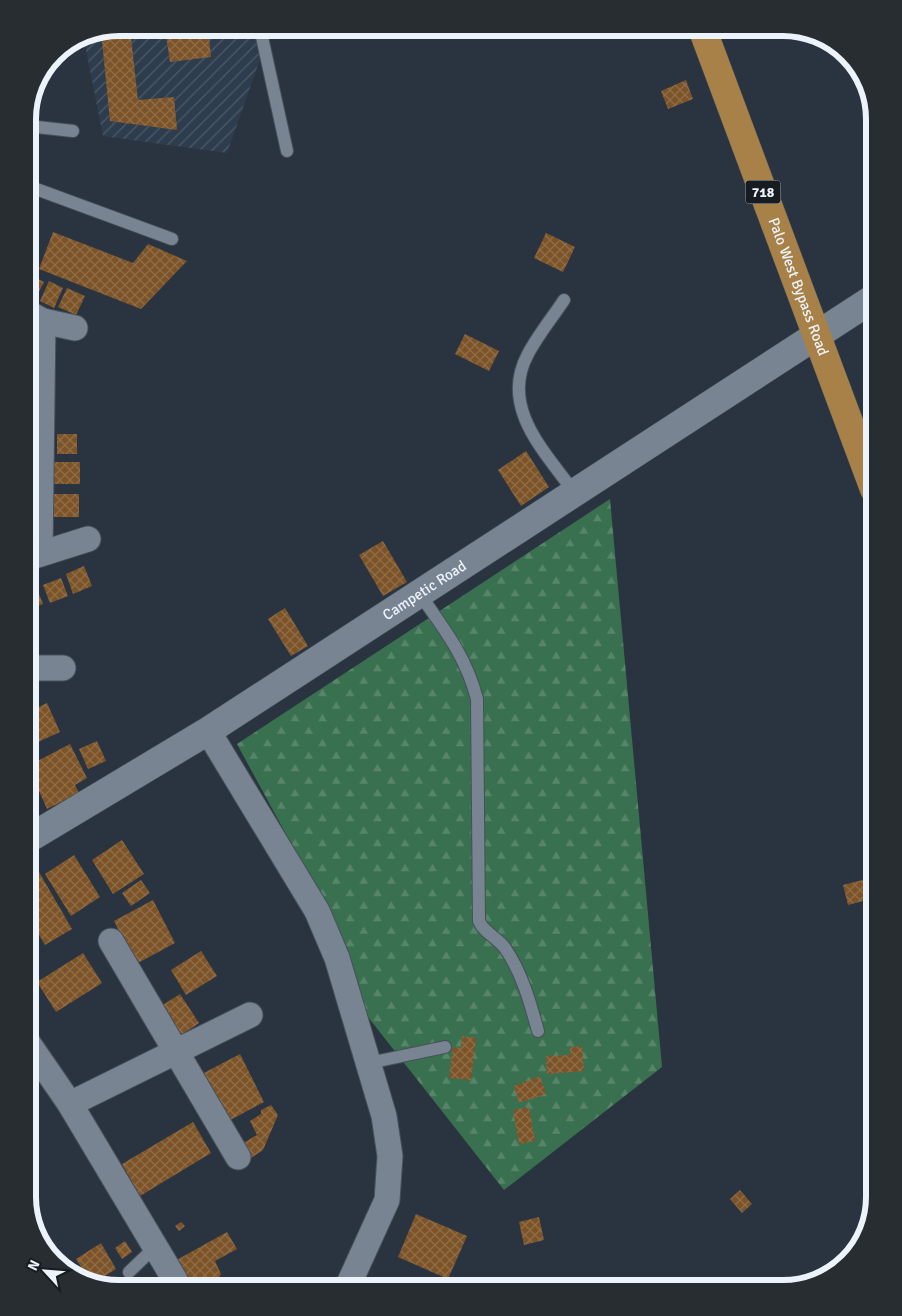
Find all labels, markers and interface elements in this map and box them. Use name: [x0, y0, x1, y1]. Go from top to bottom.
road number: 718: [746, 180, 780, 203]
street label: Palo West Bypass Road: [765, 215, 832, 358]
street label: Campetic Road: [379, 557, 470, 624]
north arrow: [20, 1246, 70, 1296]
text: N: [24, 1257, 44, 1274]

